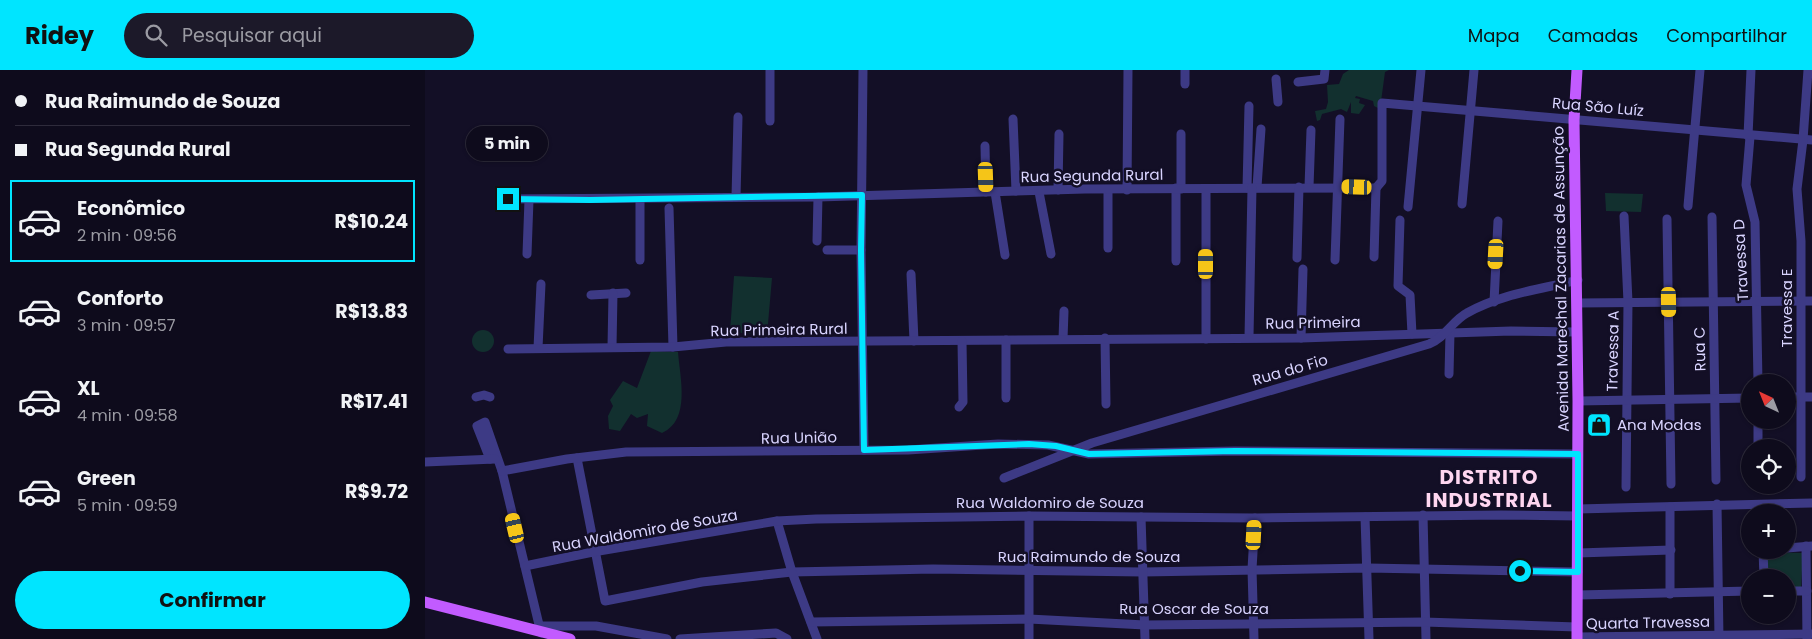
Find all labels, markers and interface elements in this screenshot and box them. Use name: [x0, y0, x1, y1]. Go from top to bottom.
search box: [124, 13, 474, 58]
text: Ridey: [25, 19, 94, 52]
icon: search: [142, 21, 170, 49]
text: Pesquisar aqui: [182, 22, 322, 49]
text: Mapa: [1468, 23, 1520, 48]
text: Camadas: [1548, 23, 1638, 48]
text: Compartilhar: [1666, 23, 1787, 48]
text: Rua Raimundo de Souza: [45, 88, 280, 115]
street label: Rua São Luíz: [1551, 92, 1645, 121]
callout: 5 min: [467, 126, 549, 162]
street label: Avenida Marechal Zacarias de Assunção: [1547, 126, 1574, 432]
text: 5 min: [484, 132, 530, 155]
text: Rua Segunda Rural: [45, 136, 231, 163]
car: [977, 162, 994, 192]
street label: Rua Segunda Rural: [1020, 164, 1164, 187]
car: [1341, 179, 1372, 195]
route end: [497, 188, 519, 210]
text: Econômico: [77, 195, 185, 222]
icon: car: [17, 199, 62, 244]
text: R$10.24: [335, 208, 408, 235]
street label: Travessa D: [1728, 219, 1753, 302]
text: 2 min · 09:56: [77, 224, 177, 247]
car: [1487, 239, 1504, 269]
car: [1198, 249, 1213, 279]
street label: Travessa E: [1776, 268, 1797, 348]
text: Conforto: [77, 285, 163, 312]
car: [1661, 287, 1676, 317]
icon: car: [17, 289, 62, 334]
text: R$13.83: [335, 298, 408, 325]
street label: Travessa A: [1601, 310, 1624, 392]
street label: Rua Primeira: [1265, 311, 1361, 334]
text: 3 min · 09:57: [77, 314, 176, 337]
street label: Rua Primeira Rural: [710, 318, 848, 341]
street label: Rua C: [1689, 327, 1710, 371]
street label: Rua do Fio: [1250, 349, 1330, 390]
north arrow: [1741, 374, 1796, 429]
map controls: [1741, 374, 1796, 624]
text: XL: [77, 375, 100, 402]
icon: car: [17, 379, 62, 424]
text: R$17.41: [340, 388, 408, 415]
text: 4 min · 09:58: [77, 404, 178, 427]
shop icon: Ana Modas: [1586, 412, 1612, 438]
place label: Ana Modas: [1617, 414, 1702, 435]
street label: Rua União: [761, 426, 837, 449]
button: locate: [1741, 439, 1796, 494]
district label: DISTRITO INDUSTRIAL: [1426, 463, 1552, 514]
text: Green: [77, 465, 136, 492]
icon: car: [17, 469, 62, 514]
text: R$9.72: [345, 478, 408, 505]
street label: Rua Waldomiro de Souza: [956, 492, 1144, 513]
text: 5 min · 09:59: [77, 494, 178, 517]
street label: Rua Waldomiro de Souza: [551, 504, 739, 557]
button: +: [1741, 504, 1796, 559]
car: [504, 512, 525, 544]
car: [1245, 520, 1262, 550]
street label: Rua Raimundo de Souza: [998, 546, 1180, 567]
route start: [1509, 560, 1531, 582]
button: −: [1741, 569, 1796, 624]
button: Confirmar: [15, 571, 410, 629]
street label: Rua Oscar de Souza: [1119, 598, 1269, 619]
street label: Quarta Travessa: [1586, 611, 1710, 634]

